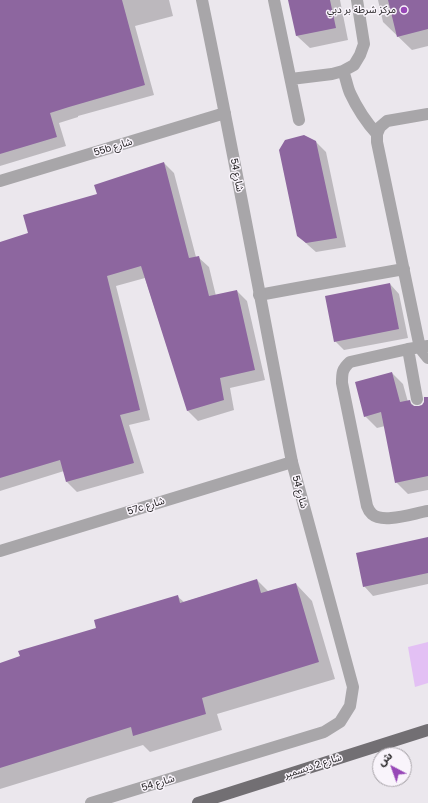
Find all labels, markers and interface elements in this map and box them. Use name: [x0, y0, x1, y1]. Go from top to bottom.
place label: مركز شرطة بر دبي: [327, 4, 396, 16]
marker: مركز شرطة بر دبي: [399, 5, 409, 15]
street label: 55b شارع: [92, 135, 134, 159]
street label: شارع 54: [228, 157, 246, 193]
street label: شارع 54: [290, 474, 310, 510]
street label: 57c شارع: [126, 495, 166, 517]
north arrow: [372, 747, 412, 787]
text: ش: [374, 748, 394, 768]
street label: شارع 2 ديسمبر: [283, 751, 343, 781]
street label: شارع 54: [140, 772, 176, 794]

